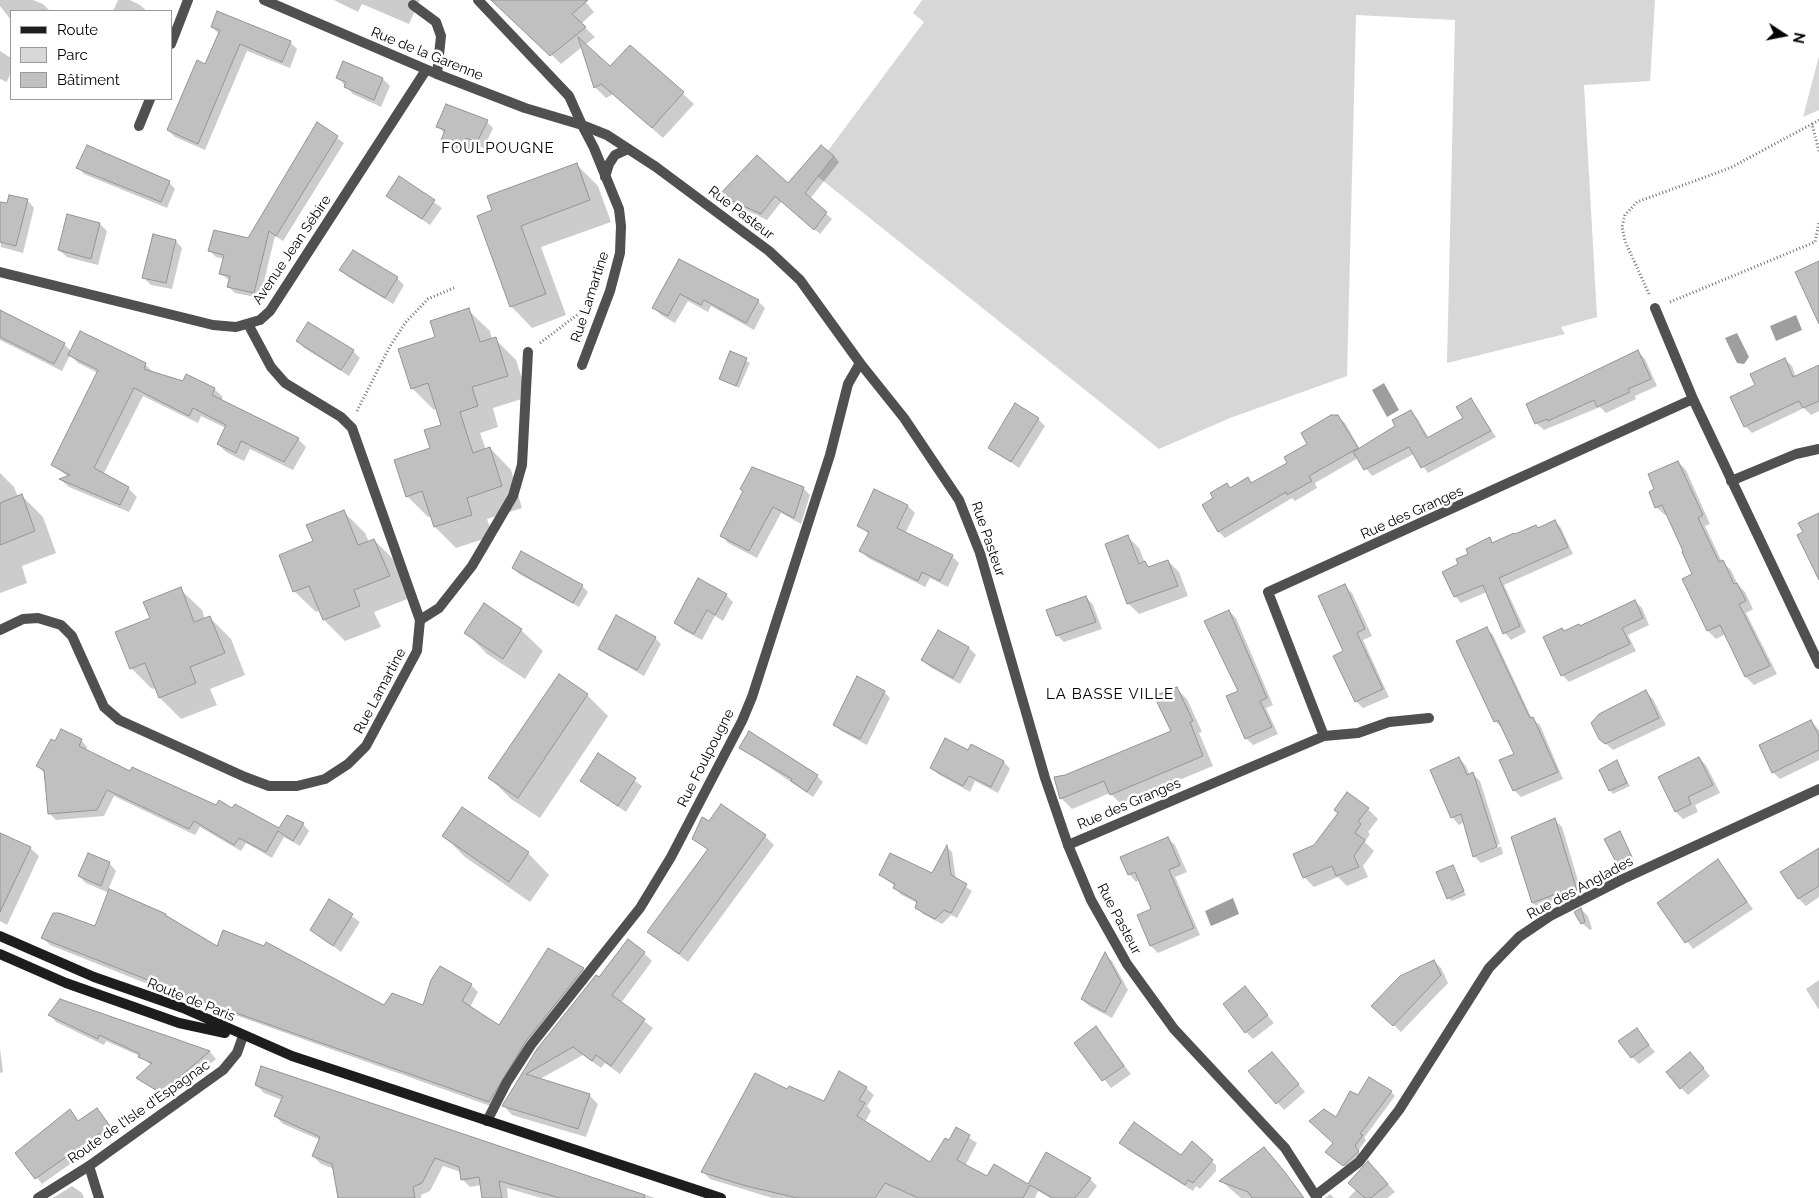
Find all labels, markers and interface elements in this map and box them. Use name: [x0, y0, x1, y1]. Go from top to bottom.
legend: [10, 10, 172, 100]
north arrow: [1759, 10, 1809, 60]
text: Route: [57, 21, 98, 39]
street label: Rue de la Garenne: [368, 24, 486, 84]
text: N: [1790, 31, 1808, 45]
text: Parc: [57, 46, 88, 64]
text: Bâtiment: [57, 71, 120, 89]
district label: FOULPOUGNE: [440, 139, 556, 157]
street label: Rue Pasteur: [705, 183, 777, 243]
street label: Avenue Jean Sébire: [249, 192, 335, 308]
street label: Rue Lamartine: [567, 249, 613, 345]
street label: Rue des Granges: [1358, 483, 1466, 543]
street label: Rue Pasteur: [967, 499, 1009, 579]
street label: Rue Lamartine: [350, 645, 410, 737]
district label: LA BASSE VILLE: [1044, 685, 1176, 703]
street label: Rue Foulpougne: [674, 706, 738, 810]
street label: Rue des Granges: [1075, 775, 1183, 833]
street label: Rue des Anglades: [1524, 853, 1636, 923]
street label: Rue Pasteur: [1093, 881, 1145, 957]
street label: Route de Paris: [145, 975, 237, 1025]
street label: Route de l'Isle d'Espagnac: [65, 1056, 213, 1168]

